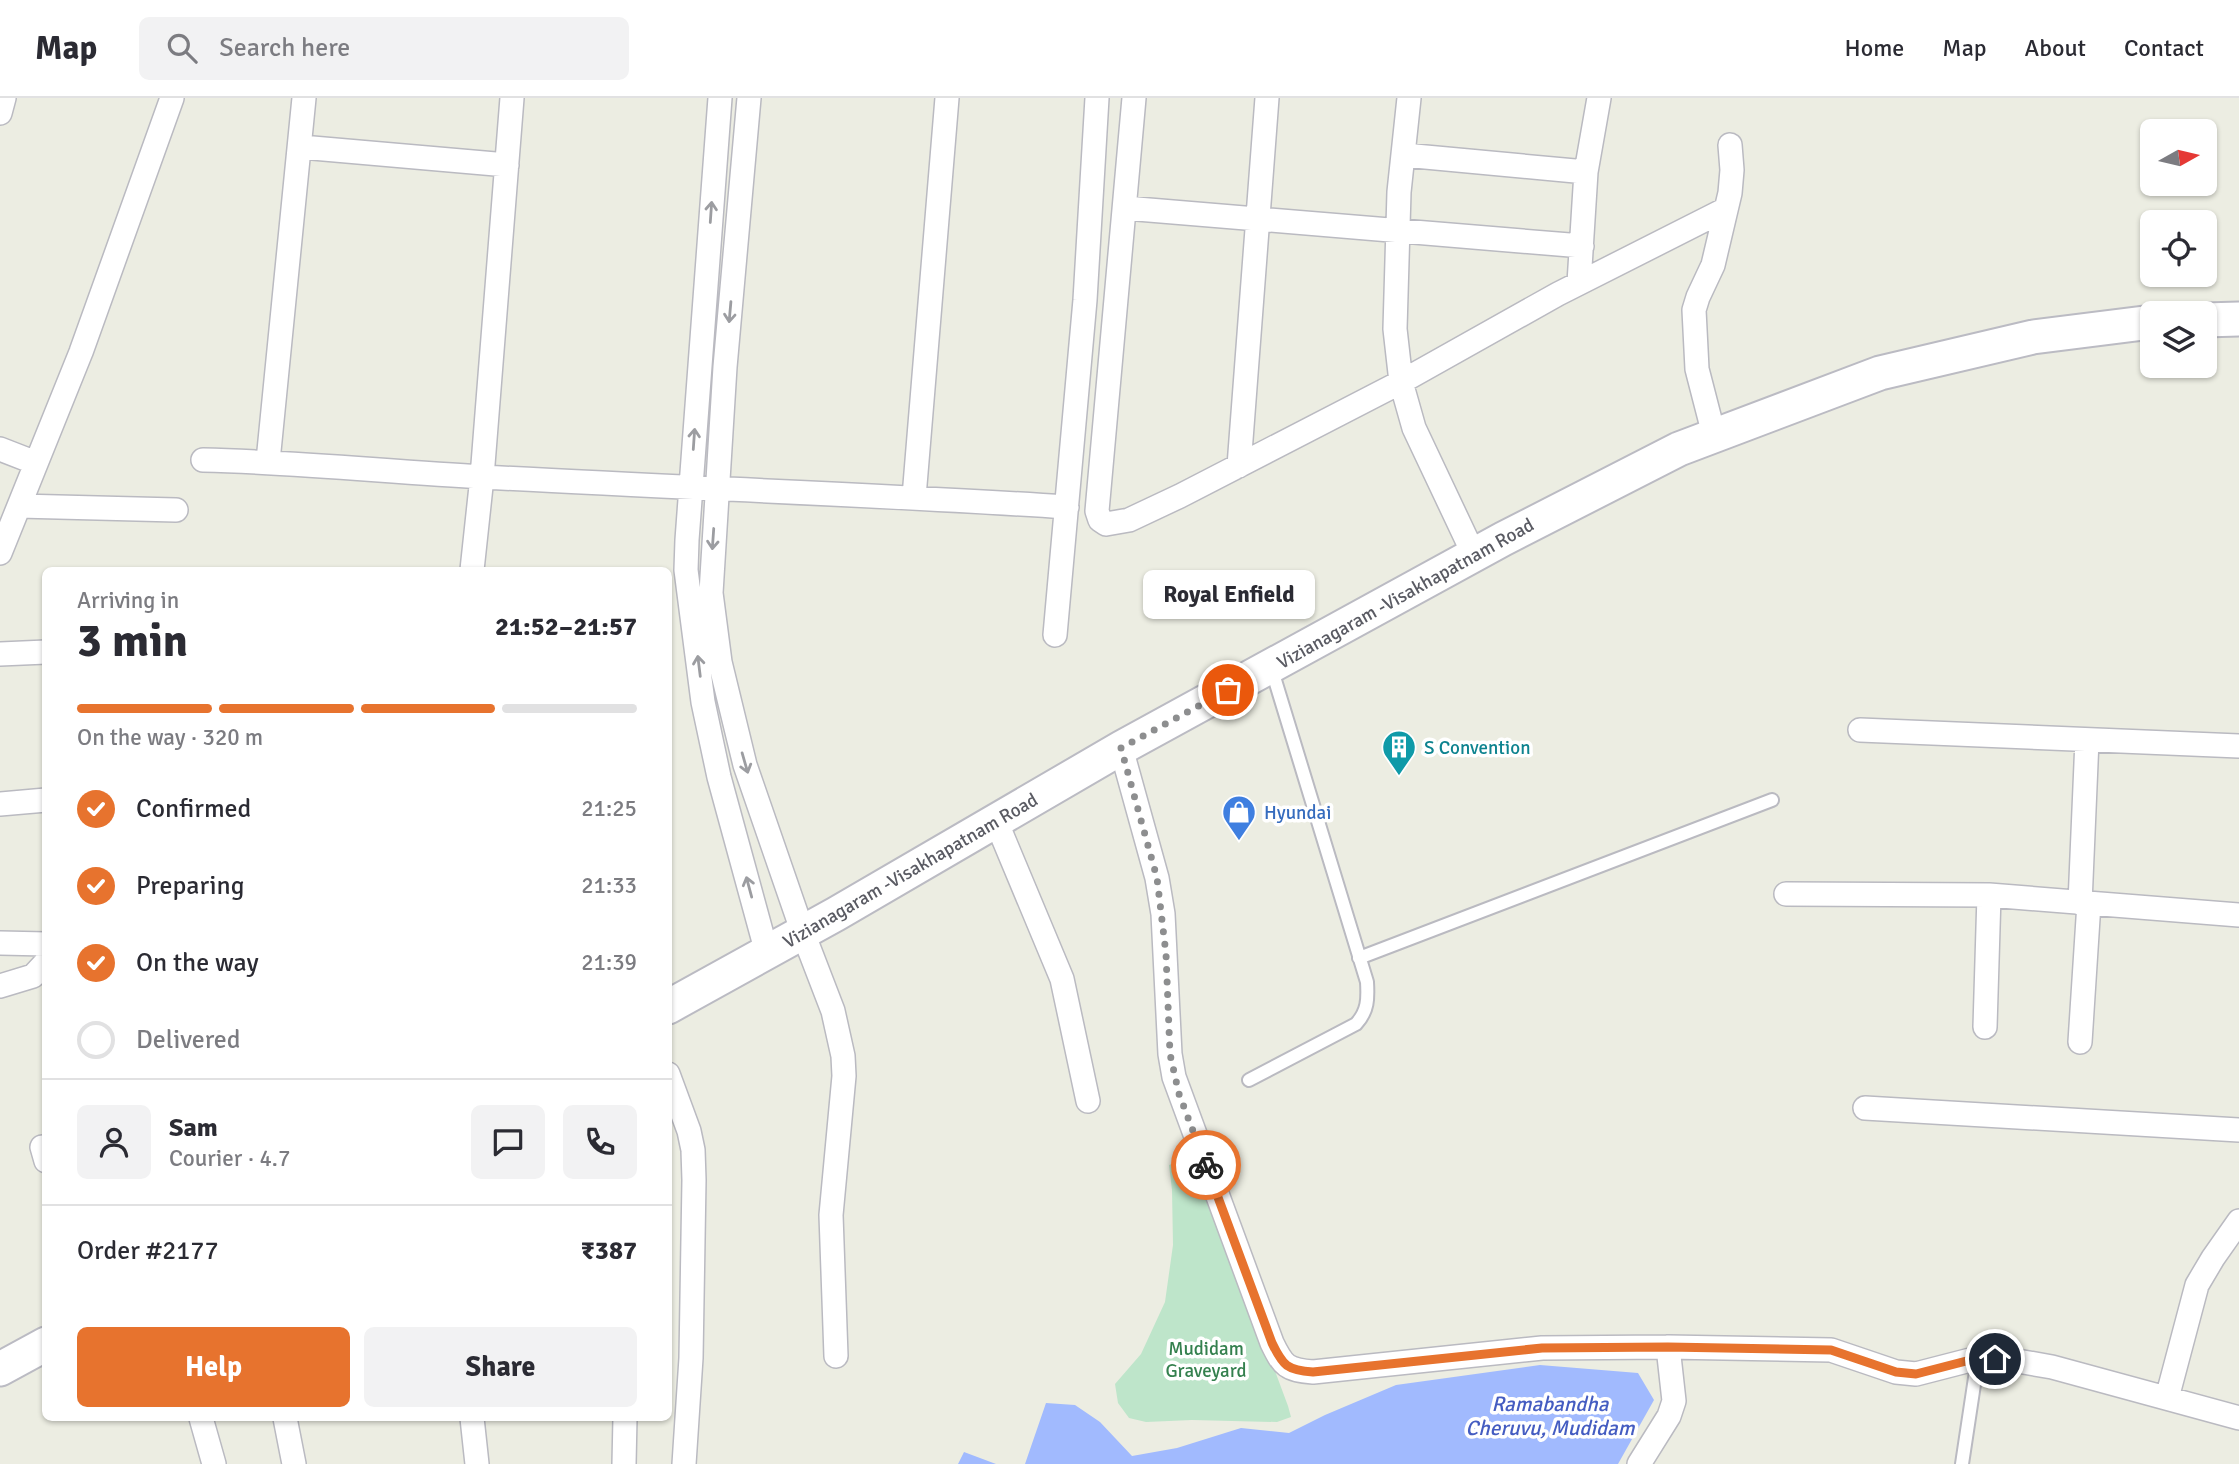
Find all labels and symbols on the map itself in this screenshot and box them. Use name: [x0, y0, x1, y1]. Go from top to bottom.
north arrow: [2140, 119, 2217, 196]
one-way arrow: [705, 202, 718, 224]
one-way arrow: [723, 301, 736, 323]
one-way arrow: [688, 429, 701, 451]
street label: Vizianagaram -Visakhapatnam Road: [1273, 513, 1538, 675]
one-way arrow: [706, 527, 719, 550]
callout: Royal Enfield: [1142, 571, 1314, 620]
one-way arrow: [692, 655, 705, 678]
pin: [1198, 660, 1258, 720]
building icon: S Convention: [1380, 728, 1418, 777]
place label: S Convention: [1424, 736, 1531, 760]
one-way arrow: [739, 751, 752, 774]
street label: Vizianagaram -Visakhapatnam Road: [779, 788, 1042, 954]
shop icon: Hyundai: [1220, 793, 1258, 842]
place label: Hyundai: [1264, 801, 1331, 825]
one-way arrow: [742, 877, 755, 899]
courier: [1171, 1130, 1241, 1200]
pin: [1965, 1329, 2025, 1389]
park label: Mudidam Graveyard: [1165, 1337, 1247, 1383]
water label: Ramabandha Cheruvu, Mudidam: [1466, 1391, 1636, 1441]

